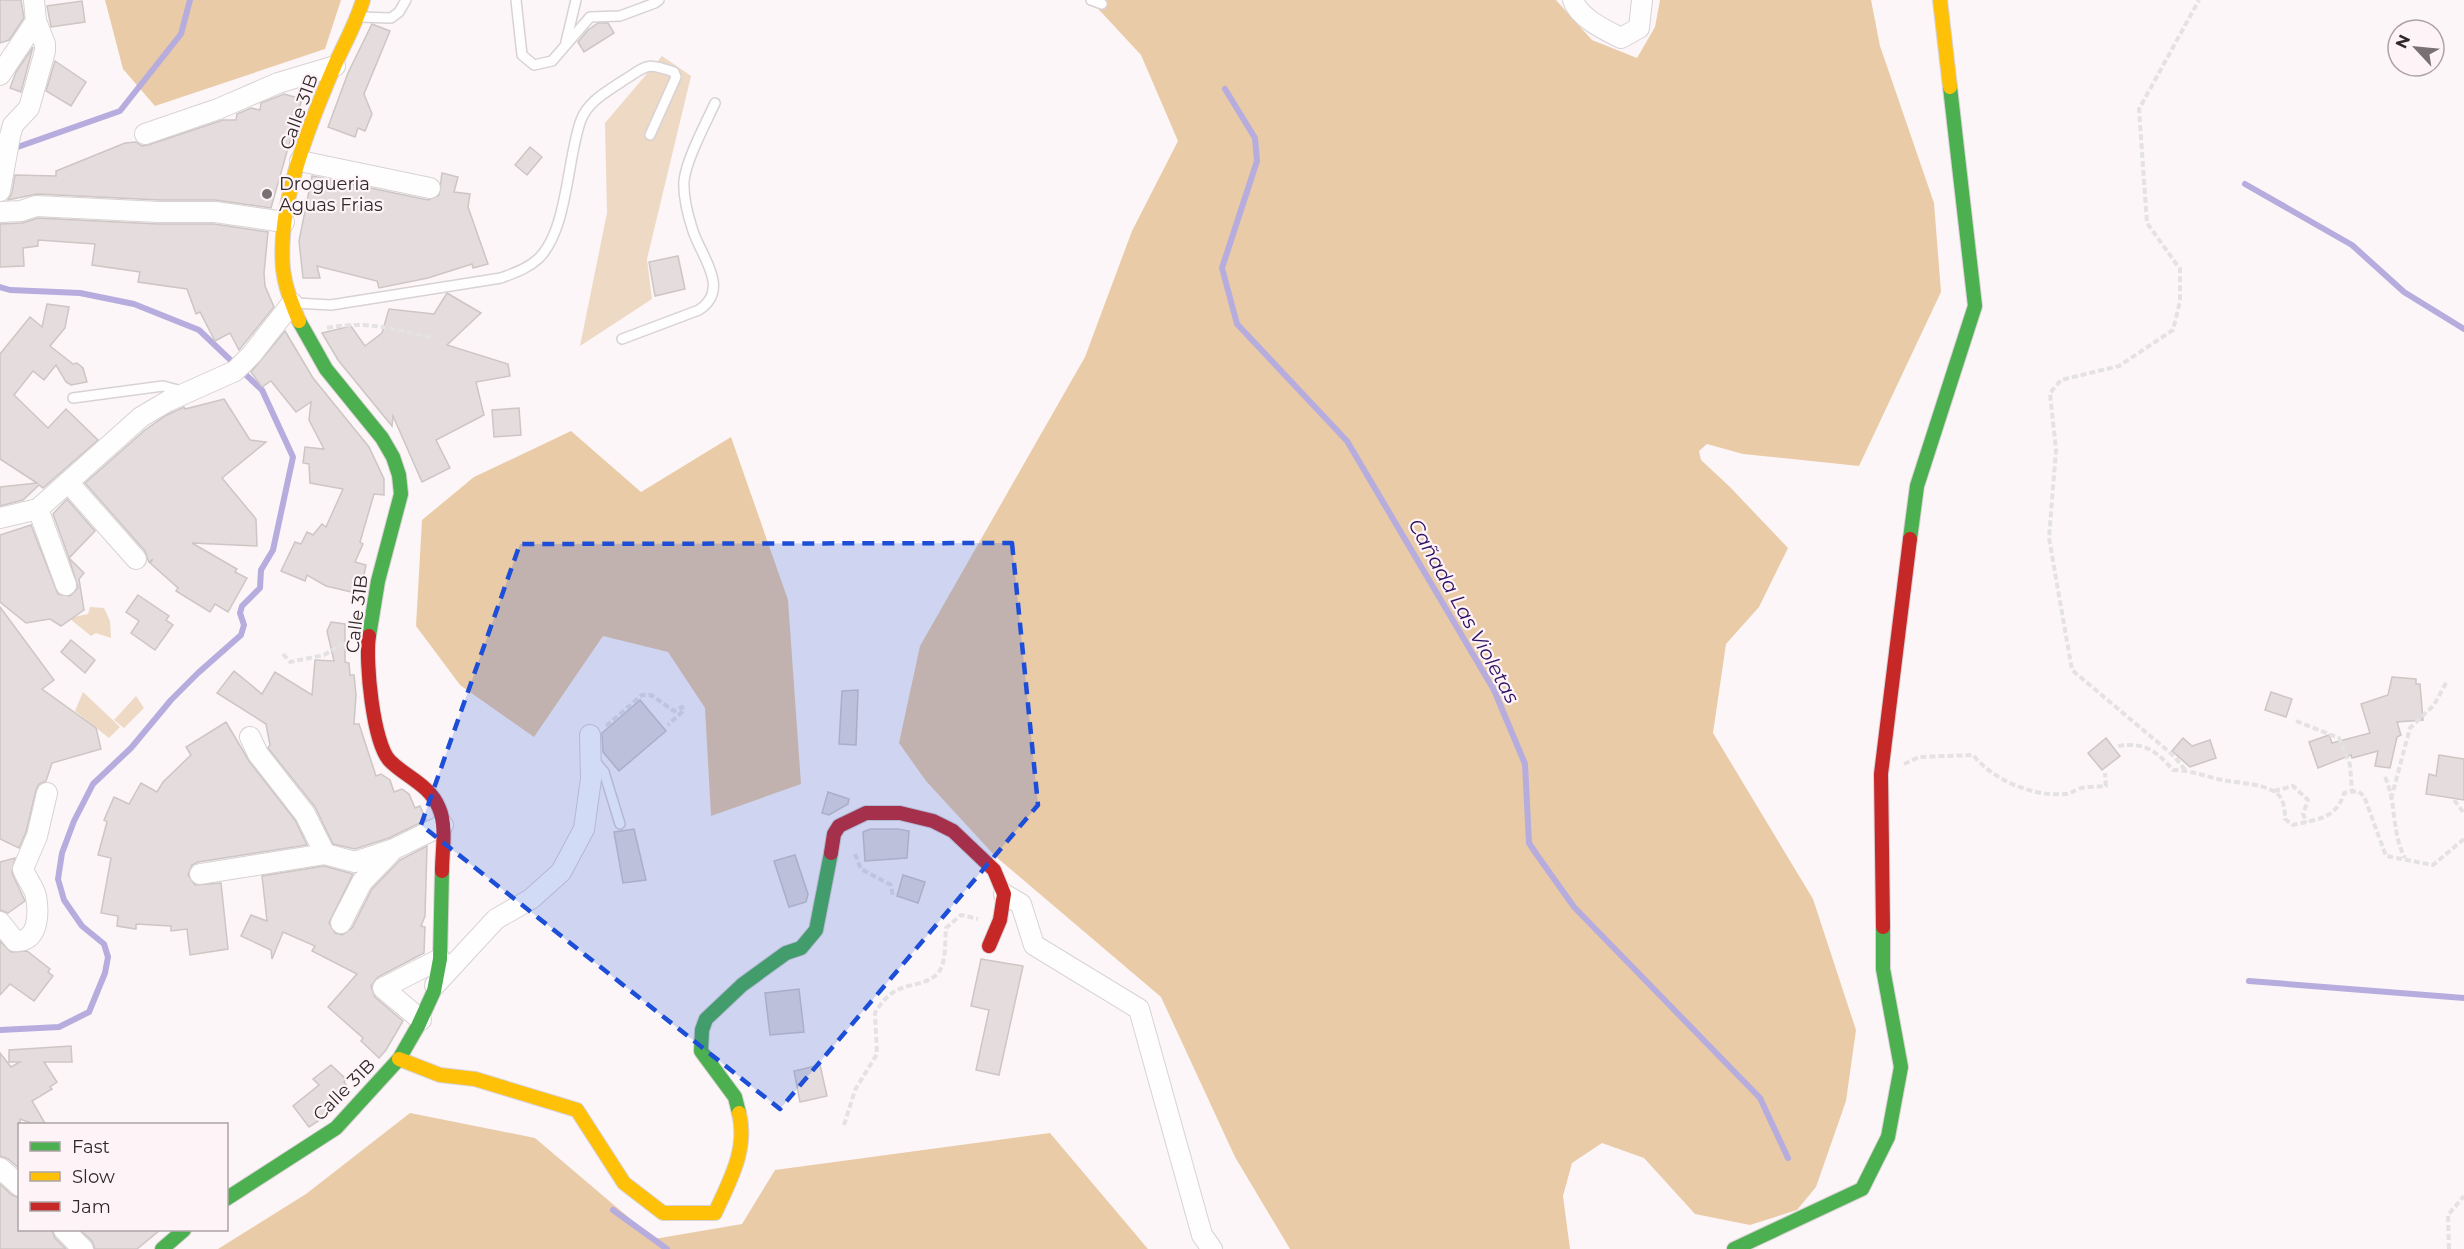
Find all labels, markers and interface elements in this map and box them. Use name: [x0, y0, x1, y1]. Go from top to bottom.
north arrow: [2386, 18, 2446, 78]
text: N: [2392, 32, 2414, 52]
street label: Calle 31B: [275, 71, 323, 153]
place label: Drogueria Aguas Frias: [279, 173, 383, 216]
marker: Drogueria Aguas Frias: [260, 187, 274, 201]
water label: Cañada Las Violetas: [1403, 515, 1525, 708]
street label: Calle 31B: [341, 574, 373, 654]
street label: Calle 31B: [308, 1054, 380, 1126]
legend: [18, 1123, 228, 1231]
text: Fast: [72, 1136, 110, 1158]
text: Slow: [72, 1166, 115, 1188]
text: Jam: [71, 1196, 111, 1218]

